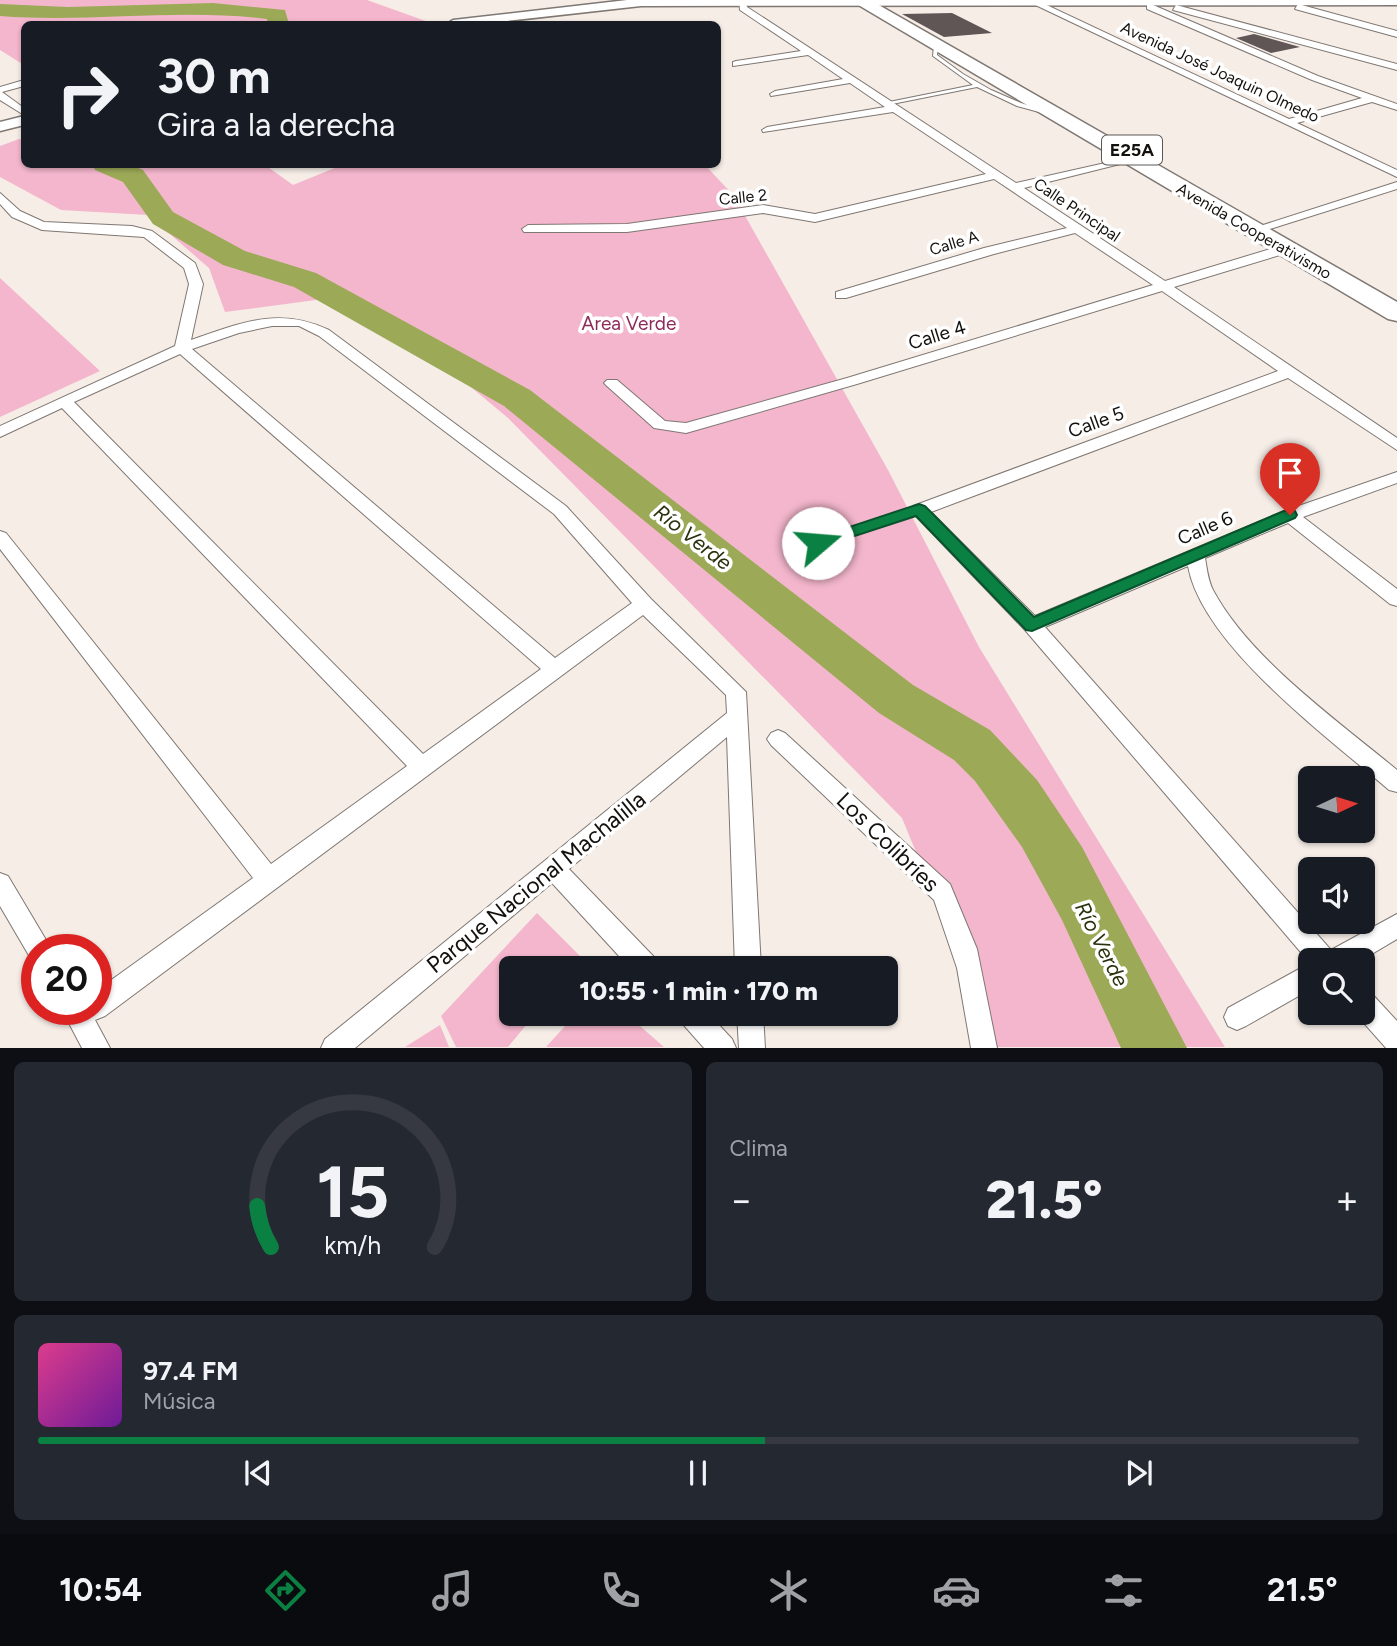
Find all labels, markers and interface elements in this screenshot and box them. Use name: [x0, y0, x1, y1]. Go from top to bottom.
street label: Avenida José Joaquin Olmedo: [1118, 18, 1322, 126]
text: 30 m: [157, 46, 270, 105]
icon: right: [42, 49, 133, 140]
text: Gira a la derecha: [157, 106, 395, 144]
road number: E25A: [1102, 135, 1162, 164]
street label: Calle Principal: [1030, 174, 1124, 246]
street label: Avenida Cooperativismo: [1173, 179, 1335, 283]
street label: Calle 2: [718, 185, 768, 209]
street label: Calle A: [927, 227, 981, 259]
park label: Area Verde: [582, 312, 676, 335]
street label: Calle 4: [906, 315, 969, 355]
street label: Calle 5: [1065, 401, 1127, 443]
pin: [1260, 443, 1320, 515]
icon: arrive: [1271, 454, 1309, 492]
water label: Río Verde: [649, 499, 737, 575]
position arrow: [781, 506, 855, 580]
street label: Calle 6: [1174, 506, 1236, 550]
north arrow: [1298, 766, 1376, 844]
map controls: [1298, 766, 1375, 1025]
street label: Parque Nacional Machalilla: [421, 785, 651, 979]
street label: Los Colibríes: [831, 786, 945, 898]
button: sound: [1298, 857, 1375, 934]
water label: Río Verde: [1070, 898, 1134, 991]
speed limit sign: 20: [21, 934, 112, 1025]
button: search: [1298, 948, 1375, 1025]
text: 10:55 · 1 min · 170 m: [579, 975, 818, 1007]
text: Clima: [730, 1134, 788, 1162]
text: 15: [316, 1149, 389, 1236]
text: 21.5°: [986, 1169, 1103, 1231]
text: −: [730, 1177, 753, 1223]
text: +: [1335, 1177, 1359, 1223]
text: km/h: [324, 1230, 381, 1260]
text: 97.4 FM: [143, 1355, 238, 1387]
text: Música: [143, 1387, 216, 1415]
icon: previous: [239, 1454, 277, 1492]
icon: pause: [679, 1454, 717, 1492]
icon: next: [1120, 1454, 1158, 1492]
icon: directions: [261, 1566, 310, 1615]
icon: music: [428, 1566, 477, 1615]
icon: phone: [596, 1566, 645, 1615]
icon: climate: [764, 1566, 813, 1615]
icon: car: [932, 1566, 981, 1615]
icon: filters: [1099, 1566, 1148, 1615]
text: 10:54: [59, 1571, 142, 1609]
text: 21.5°: [1267, 1571, 1338, 1609]

